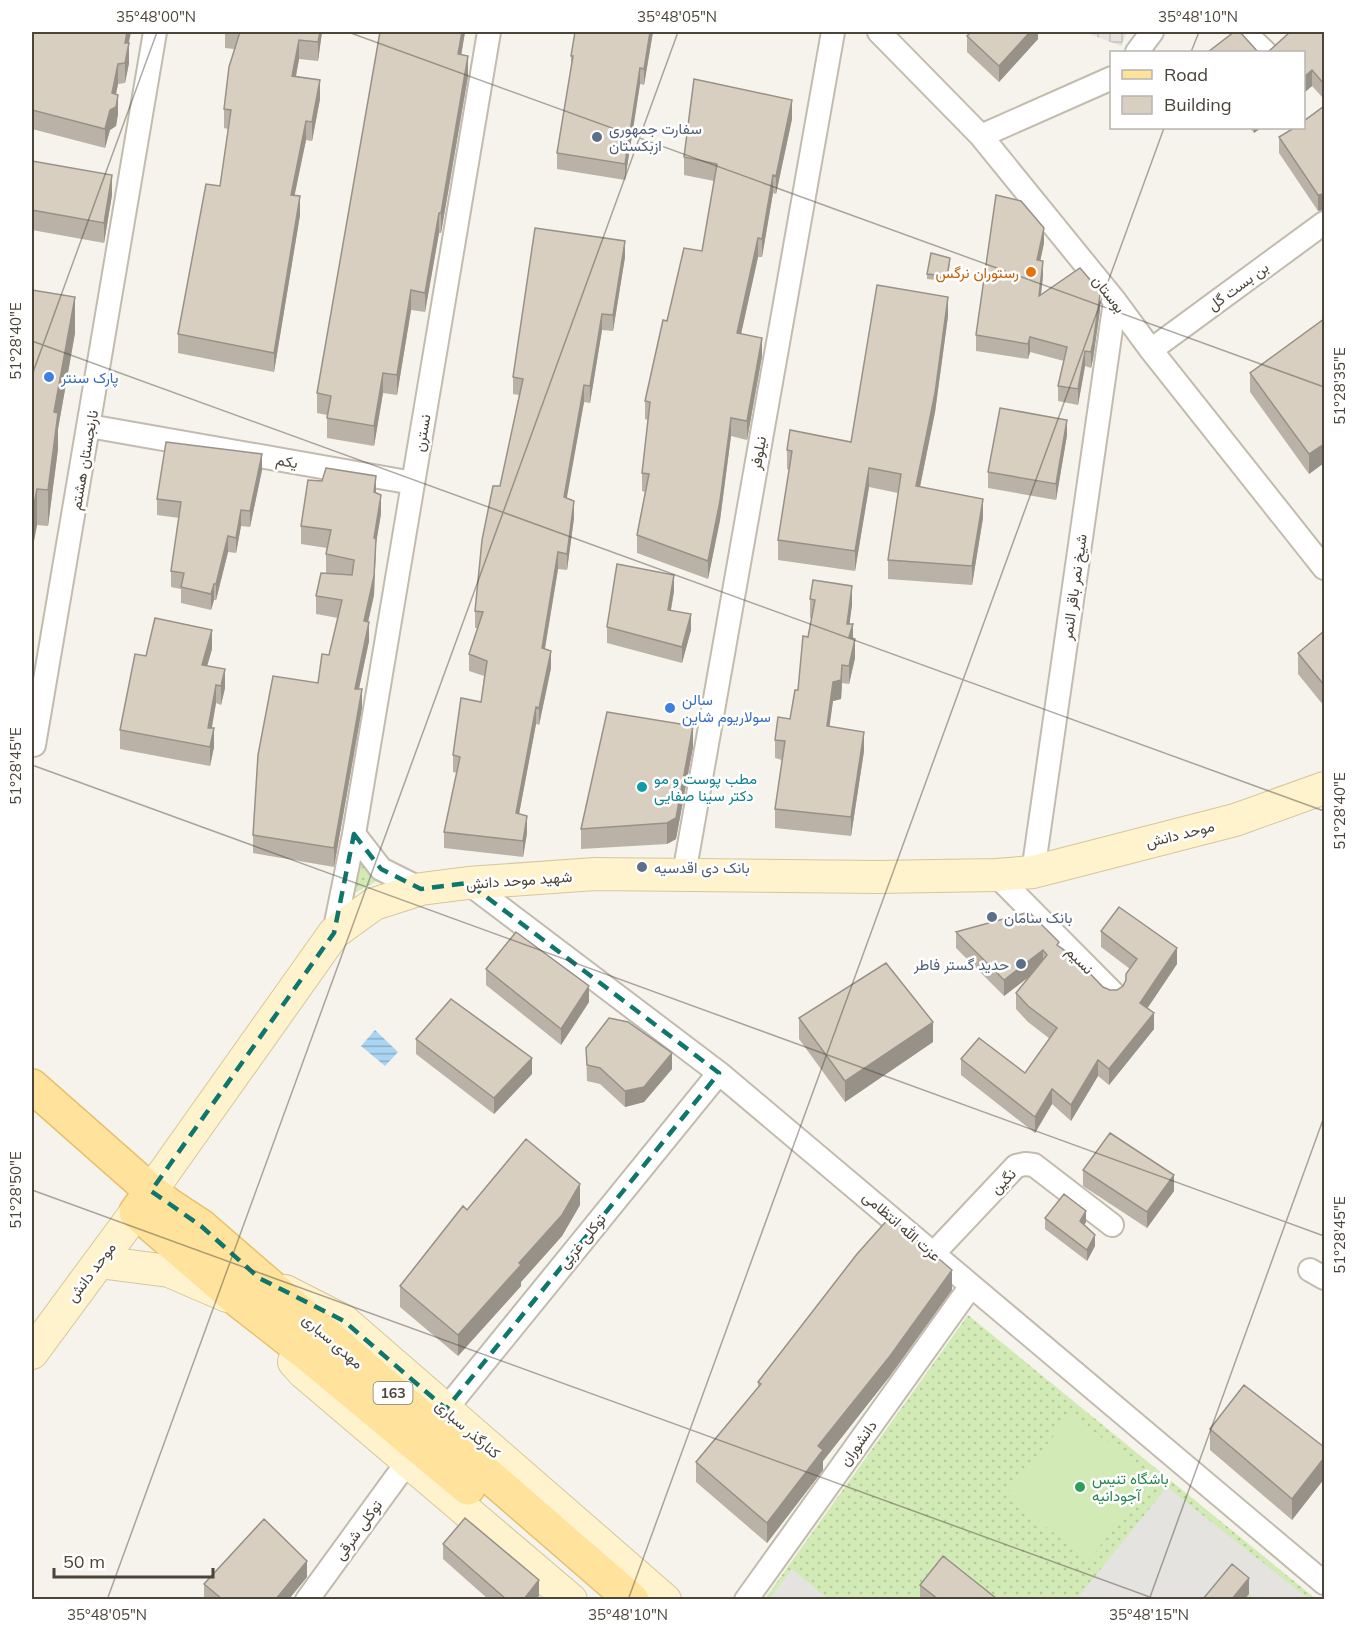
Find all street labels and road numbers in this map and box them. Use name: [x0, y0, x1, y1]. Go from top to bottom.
street label: بن بست گل: [1204, 258, 1273, 315]
street label: بوستان: [1088, 271, 1130, 317]
street label: نارنجستان هشتم: [66, 409, 103, 512]
street label: نسترن: [409, 413, 435, 453]
street label: نیلوفر: [746, 435, 770, 472]
street label: یکم: [274, 450, 299, 473]
street label: شیخ نمر باقر النمر: [1057, 532, 1093, 643]
street label: موحد دانش: [1144, 816, 1217, 853]
street label: شهید موحد دانش: [465, 867, 573, 894]
street label: نسیم: [1061, 942, 1098, 979]
street label: نگین: [986, 1164, 1021, 1199]
street label: عزت الله انتظامی: [858, 1187, 945, 1266]
street label: توکلی غربی: [554, 1209, 611, 1273]
street label: موحد دانش: [62, 1238, 120, 1306]
street label: مهدی سباری: [298, 1309, 367, 1373]
road number: 163: [374, 1382, 412, 1404]
street label: کنارگذر سباری: [431, 1396, 505, 1463]
street label: دانشوران: [835, 1416, 881, 1470]
street label: توکلی شرقی: [330, 1496, 387, 1564]

